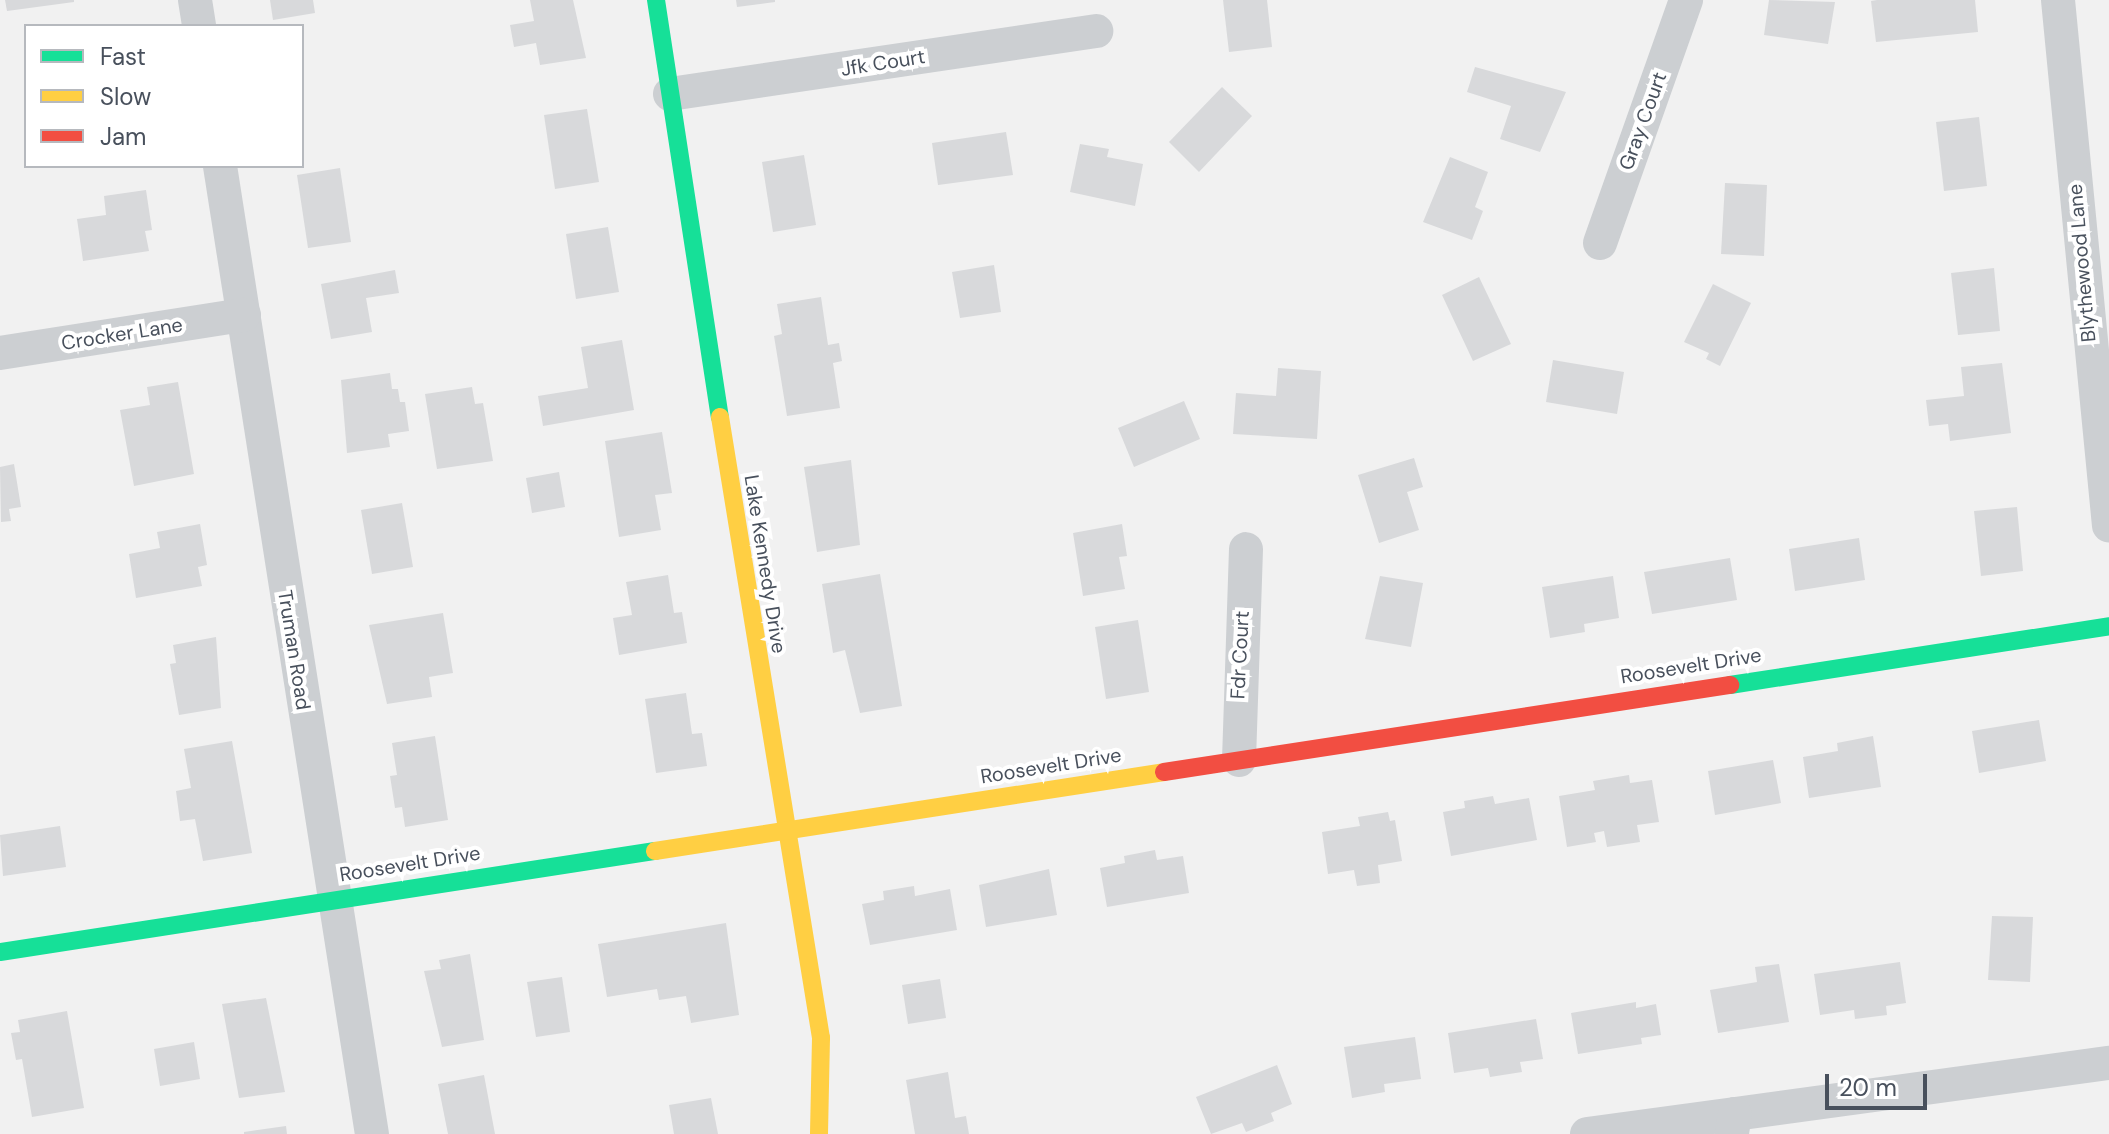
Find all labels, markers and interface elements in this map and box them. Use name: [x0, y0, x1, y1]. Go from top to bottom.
legend: [24, 24, 304, 168]
text: Fast: [100, 41, 146, 72]
street label: Jfk Court: [839, 44, 927, 82]
street label: Gray Court: [1614, 69, 1672, 173]
text: Slow: [100, 81, 151, 112]
text: Jam: [100, 121, 146, 152]
street label: Blythewood Lane: [2063, 183, 2101, 343]
street label: Crocker Lane: [60, 313, 184, 355]
street label: Lake Kennedy Drive: [739, 473, 791, 655]
street label: Truman Road: [273, 588, 315, 712]
street label: Fdr Court: [1226, 610, 1254, 700]
street label: Roosevelt Drive: [1619, 643, 1763, 689]
street label: Roosevelt Drive: [979, 743, 1123, 789]
street label: Roosevelt Drive: [338, 841, 482, 887]
scale bar: [1829, 1058, 1931, 1108]
text: 20 m: [1839, 1072, 1897, 1103]

